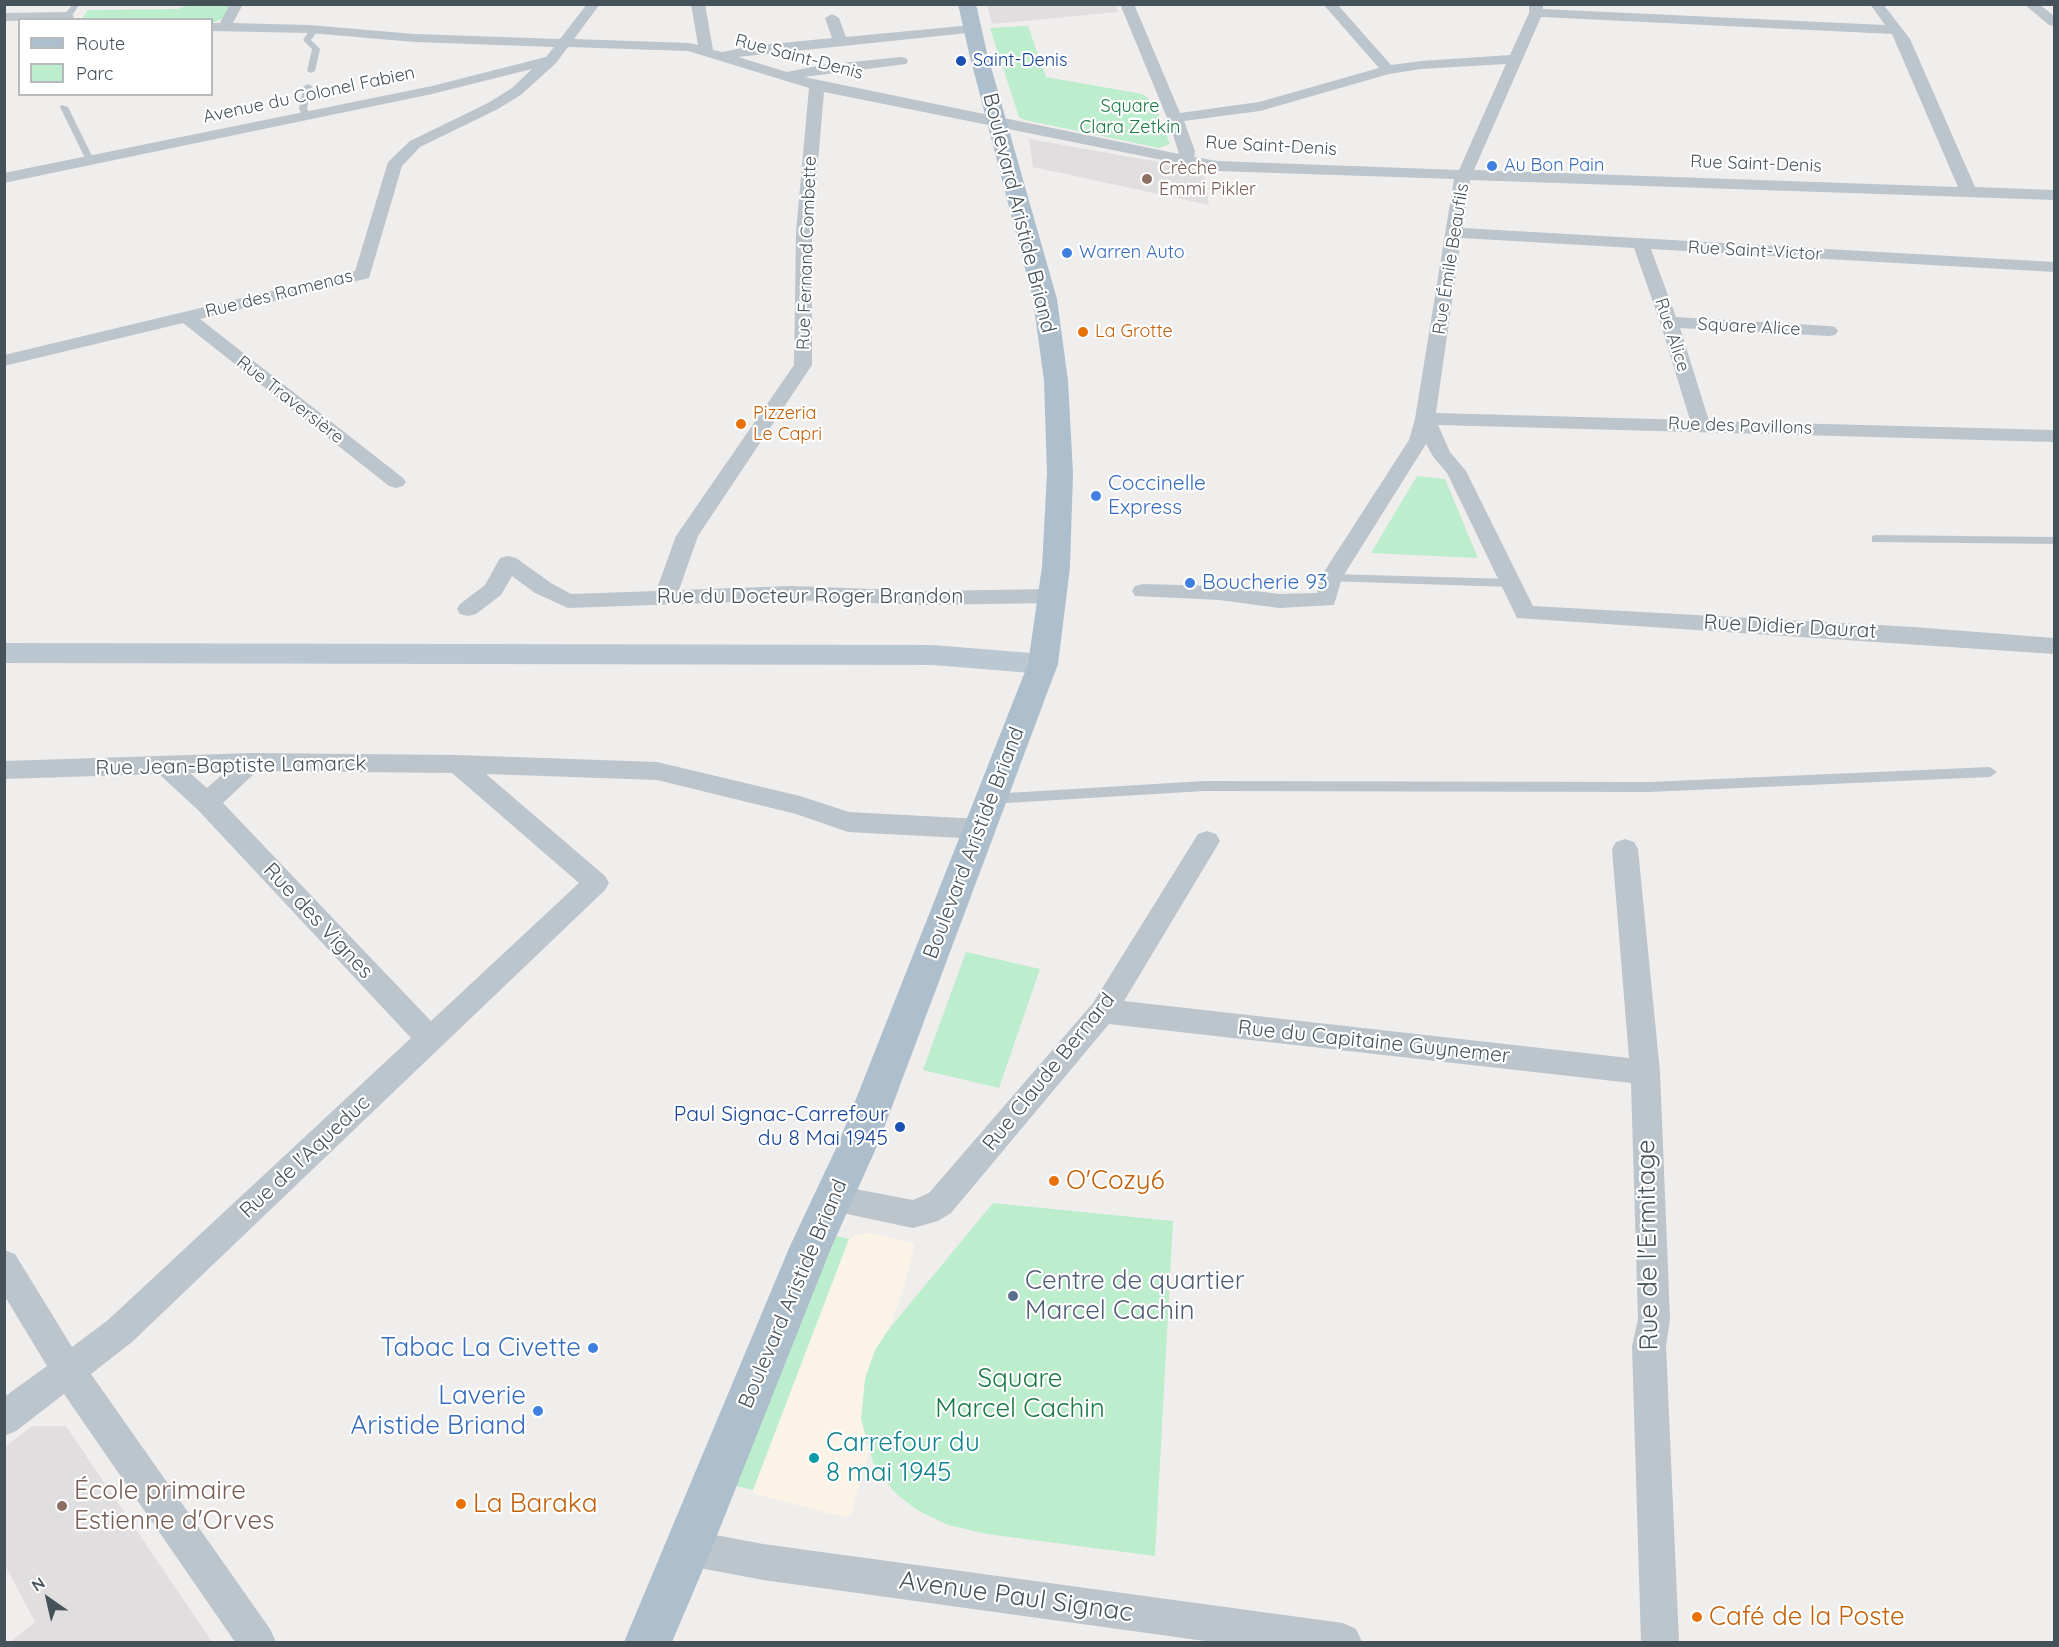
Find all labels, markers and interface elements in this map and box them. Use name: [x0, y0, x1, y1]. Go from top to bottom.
legend: [18, 18, 213, 96]
street label: Rue Saint-Denis: [733, 30, 865, 84]
text: Route: [76, 32, 125, 55]
place label: Saint-Denis: [973, 50, 1067, 72]
marker: Saint-Denis: [954, 54, 968, 68]
text: Parc: [76, 62, 113, 85]
street label: Avenue du Colonel Fabien: [201, 62, 417, 128]
street label: Boulevard Aristide Briand: [977, 90, 1061, 336]
park label: Square Clara Zetkin: [1080, 96, 1180, 138]
street label: Rue Saint-Denis: [1205, 132, 1337, 160]
street label: Rue Saint-Denis: [1690, 151, 1822, 177]
place label: Au Bon Pain: [1504, 155, 1604, 177]
street label: Rue Fernand Combette: [793, 156, 821, 350]
place label: Crèche Emmi Pikler: [1159, 158, 1256, 201]
marker: Au Bon Pain: [1485, 159, 1499, 173]
marker: Crèche Emmi Pikler: [1140, 172, 1154, 186]
street label: Rue Émile Beaufils: [1428, 182, 1474, 336]
street label: Rue Saint-Victor: [1687, 237, 1823, 265]
place label: Warren Auto: [1079, 242, 1185, 264]
marker: Warren Auto: [1060, 246, 1074, 260]
street label: Rue des Ramenas: [203, 265, 355, 323]
street label: Rue Alice: [1650, 295, 1694, 375]
street label: Square Alice: [1697, 314, 1801, 340]
place label: La Grotte: [1095, 321, 1173, 343]
marker: La Grotte: [1076, 325, 1090, 339]
street label: Rue Traversière: [232, 351, 348, 449]
place label: Pizzeria Le Capri: [753, 403, 822, 446]
street label: Rue des Pavillons: [1668, 413, 1812, 439]
marker: Pizzeria Le Capri: [734, 417, 748, 431]
place label: Coccinelle Express: [1108, 471, 1206, 521]
marker: Coccinelle Express: [1089, 489, 1103, 503]
place label: Boucherie 93: [1202, 570, 1328, 596]
marker: Boucherie 93: [1183, 576, 1197, 590]
street label: Rue du Docteur Roger Brandon: [657, 584, 963, 610]
street label: Rue Didier Daurat: [1703, 610, 1877, 644]
street label: Boulevard Aristide Briand: [918, 724, 1030, 962]
street label: Rue Jean-Baptiste Lamarck: [95, 751, 367, 781]
street label: Rue des Vignes: [258, 858, 378, 984]
street label: Rue Claude Bernard: [978, 988, 1120, 1156]
street label: Rue du Capitaine Guynemer: [1237, 1015, 1511, 1069]
street label: Rue de l'Aqueduc: [235, 1090, 375, 1224]
place label: Paul Signac-Carrefour du 8 Mai 1945: [674, 1102, 888, 1152]
marker: Paul Signac-Carrefour du 8 Mai 1945: [893, 1120, 907, 1134]
street label: Rue de l'Ermitage: [1631, 1139, 1665, 1351]
place label: O'Cozy6: [1066, 1165, 1165, 1197]
marker: O'Cozy6: [1047, 1174, 1061, 1188]
street label: Boulevard Aristide Briand: [733, 1176, 853, 1412]
place label: Centre de quartier Marcel Cachin: [1025, 1265, 1245, 1326]
marker: Centre de quartier Marcel Cachin: [1006, 1289, 1020, 1303]
place label: Tabac La Civette: [380, 1332, 581, 1364]
marker: Tabac La Civette: [586, 1341, 600, 1355]
park label: Square Marcel Cachin: [935, 1363, 1105, 1424]
place label: Laverie Aristide Briand: [350, 1380, 526, 1442]
marker: Laverie Aristide Briand: [531, 1404, 545, 1418]
place label: Carrefour du 8 mai 1945: [826, 1427, 980, 1488]
marker: Carrefour du 8 mai 1945: [807, 1451, 821, 1465]
place label: École primaire Estienne d'Orves: [74, 1475, 274, 1536]
place label: La Baraka: [473, 1488, 597, 1520]
marker: La Baraka: [454, 1497, 468, 1511]
marker: École primaire Estienne d'Orves: [55, 1499, 69, 1513]
street label: Avenue Paul Signac: [897, 1565, 1135, 1629]
north arrow: [18, 1569, 78, 1629]
text: N: [27, 1573, 48, 1596]
place label: Café de la Poste: [1709, 1601, 1905, 1633]
marker: Café de la Poste: [1690, 1610, 1704, 1624]

